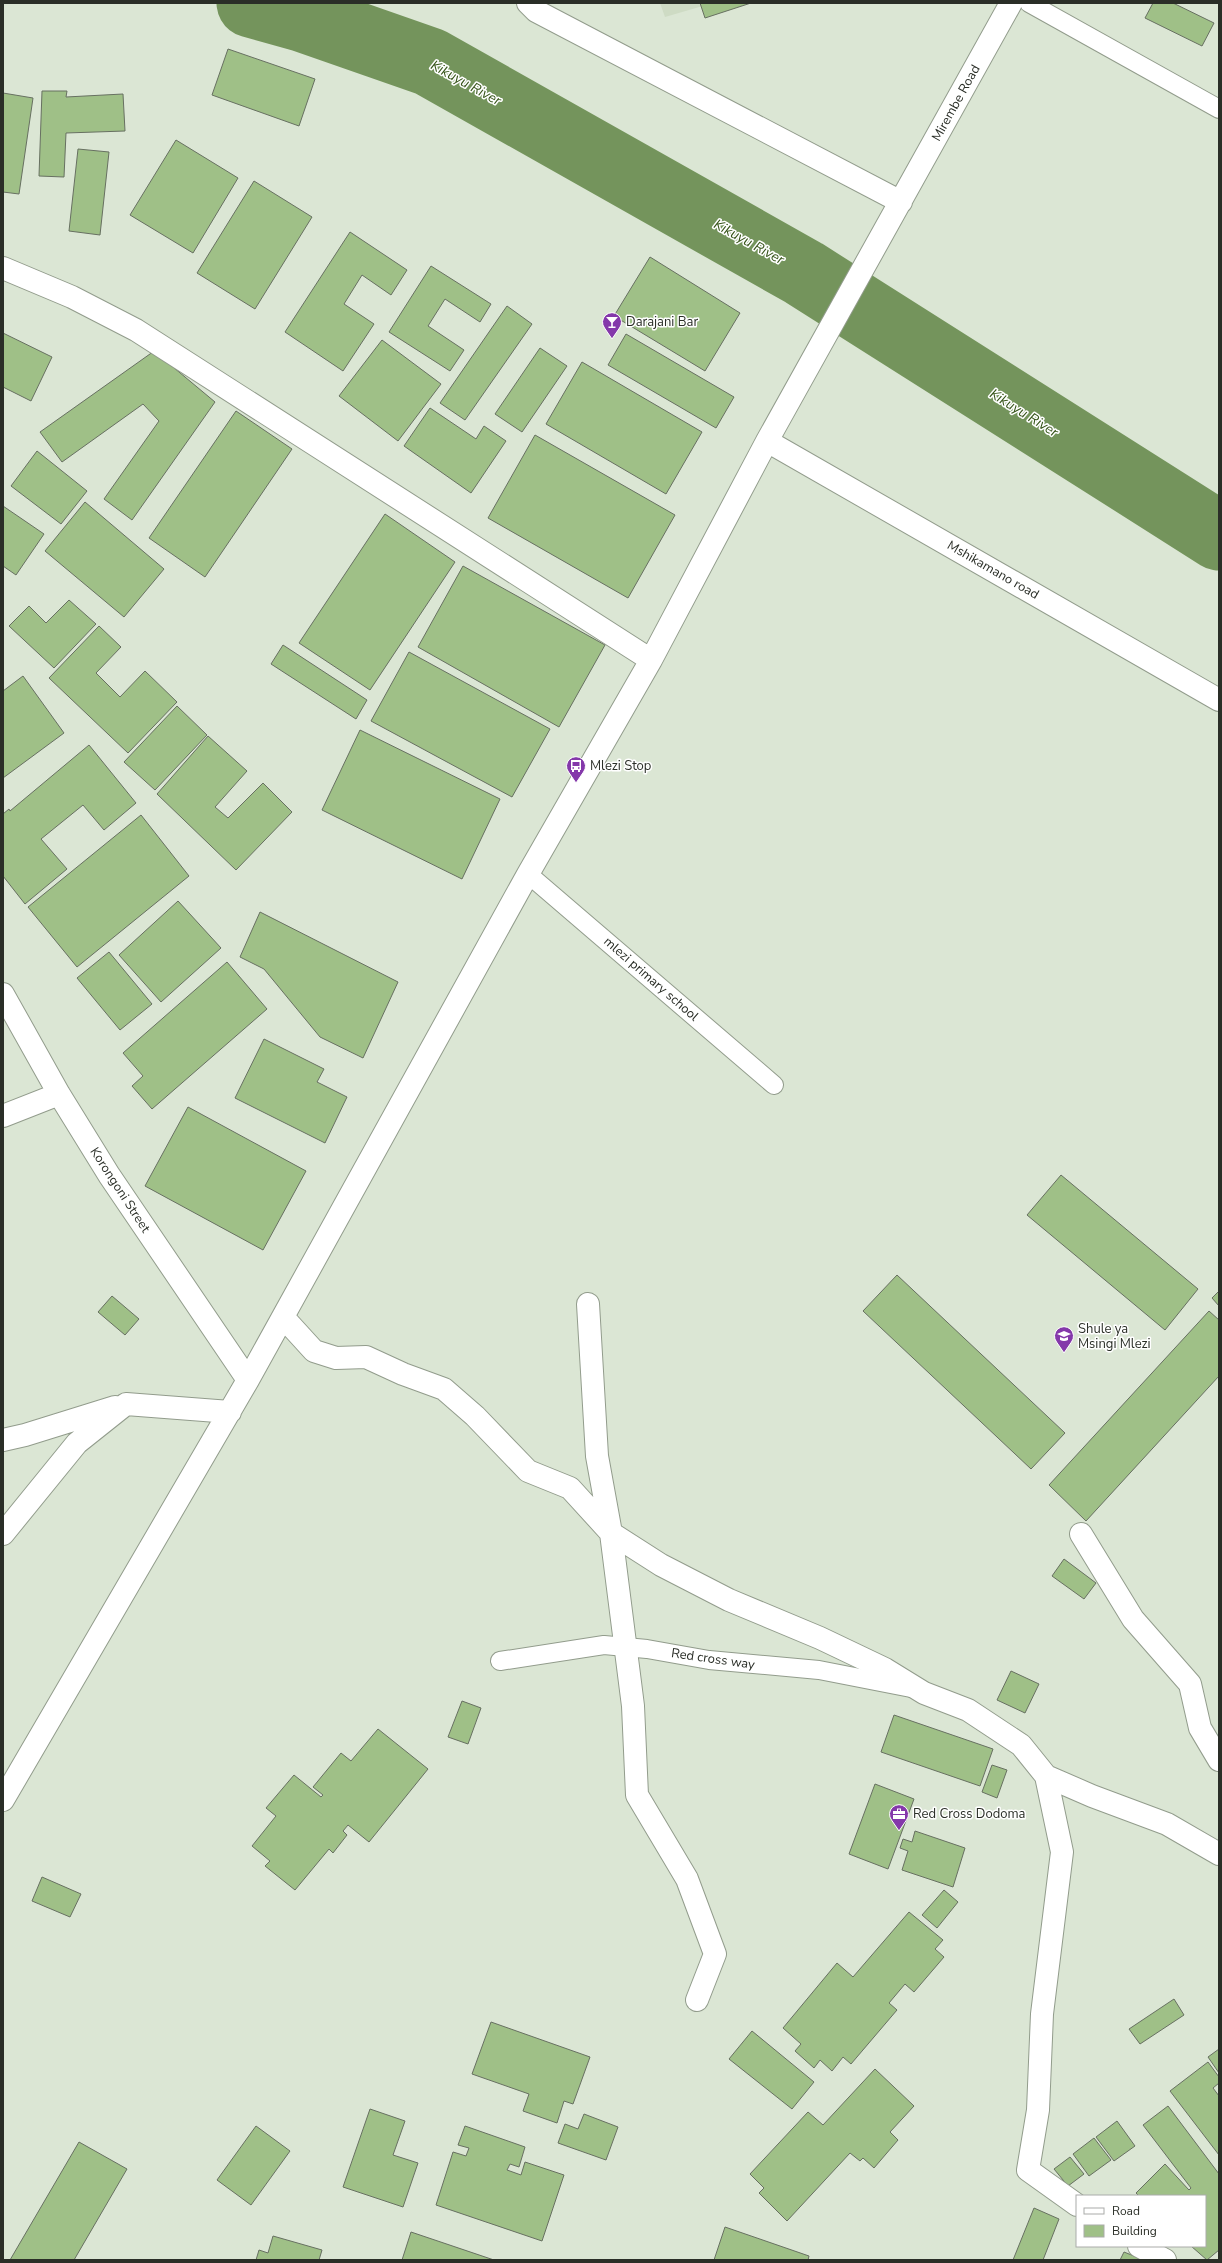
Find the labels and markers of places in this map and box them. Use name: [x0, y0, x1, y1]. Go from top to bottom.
bar icon: Darajani Bar: [601, 311, 623, 339]
place label: Darajani Bar: [626, 313, 698, 331]
bus stop icon: Mlezi Stop: [565, 755, 587, 783]
place label: Mlezi Stop: [590, 757, 651, 775]
place label: Shule ya Msingi Mlezi: [1078, 1320, 1151, 1353]
school or university icon: Shule ya Msingi Mlezi: [1053, 1325, 1075, 1353]
office icon: Red Cross Dodoma: [888, 1803, 910, 1831]
place label: Red Cross Dodoma: [913, 1805, 1025, 1823]

